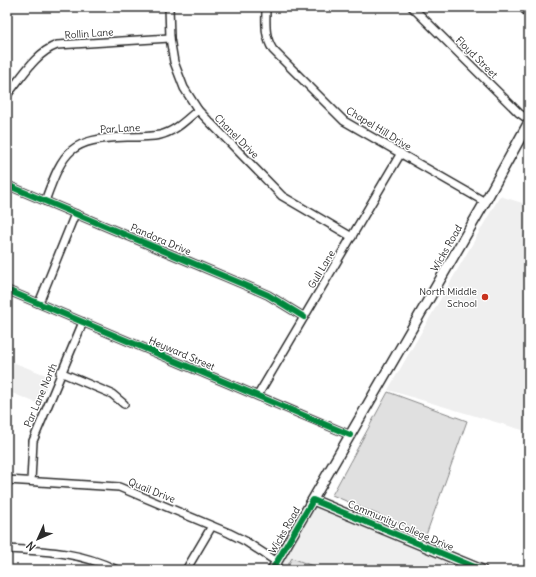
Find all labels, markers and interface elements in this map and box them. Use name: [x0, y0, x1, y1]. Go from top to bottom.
street label: Rollin Lane: [64, 25, 114, 42]
street label: Floyd Street: [453, 34, 501, 82]
street label: Chapel Hill Drive: [344, 104, 414, 153]
street label: Chanel Drive: [212, 111, 262, 161]
street label: Par Lane: [100, 121, 140, 136]
street label: Pandora Drive: [129, 221, 193, 258]
street label: Wicks Road: [428, 222, 465, 274]
street label: Gull Lane: [305, 248, 338, 291]
place label: North Middle School: [419, 285, 477, 310]
marker: North Middle School: [480, 292, 490, 302]
street label: Heyward Street: [147, 334, 217, 373]
street label: Par Lane North: [21, 361, 60, 429]
street label: Quail Drive: [126, 475, 177, 506]
street label: Community College Drive: [346, 497, 456, 554]
street label: Wicks Road: [266, 504, 303, 556]
north arrow: [18, 519, 58, 559]
text: N: [23, 538, 39, 554]

